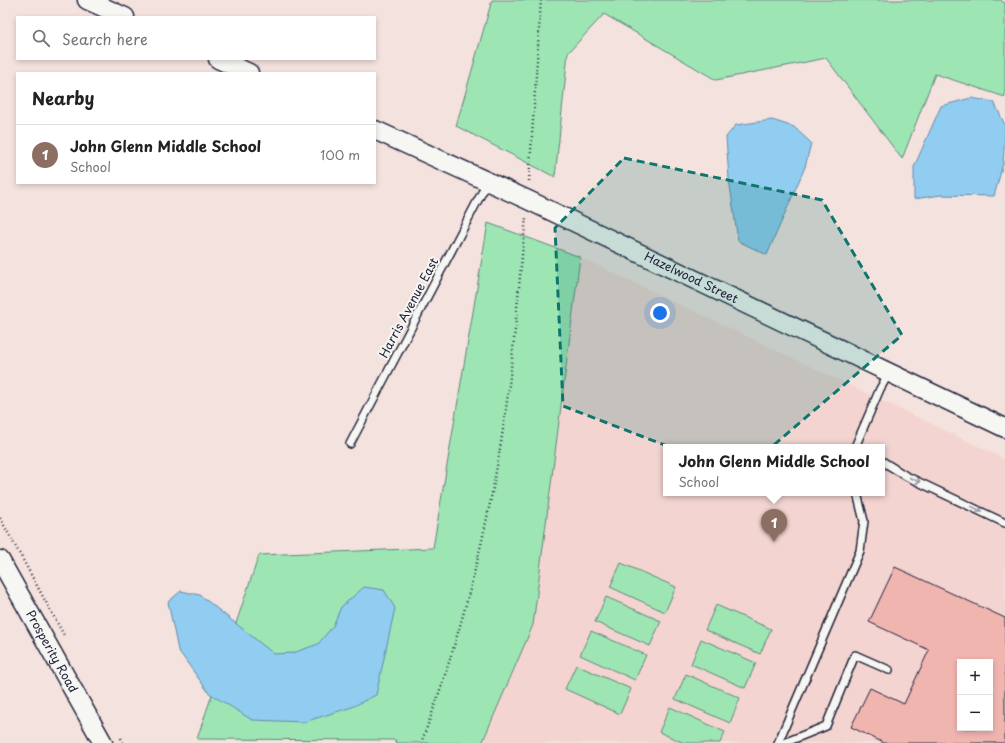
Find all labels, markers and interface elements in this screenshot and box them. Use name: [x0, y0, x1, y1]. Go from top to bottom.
search box: [16, 16, 376, 60]
icon: search: [30, 27, 52, 49]
text: Search here: [62, 27, 148, 50]
text: Nearby: [32, 85, 94, 111]
text: John Glenn Middle School: [70, 134, 261, 157]
text: 1: [42, 145, 48, 164]
text: 100 m: [320, 145, 360, 164]
text: School: [70, 157, 111, 176]
street label: Hazelwood Street: [641, 247, 742, 307]
street label: Harris Avenue East: [374, 254, 442, 361]
your location: [650, 303, 670, 323]
popup: [663, 444, 885, 496]
text: John Glenn Middle School: [678, 449, 870, 472]
text: School: [678, 472, 719, 491]
one-way arrow: [908, 477, 920, 484]
one-way arrow: [971, 506, 983, 513]
pin: 1: [761, 509, 787, 542]
street label: Prosperity Road: [22, 606, 83, 696]
map controls: [957, 659, 993, 731]
button: +: [957, 659, 993, 695]
button: −: [957, 695, 993, 731]

